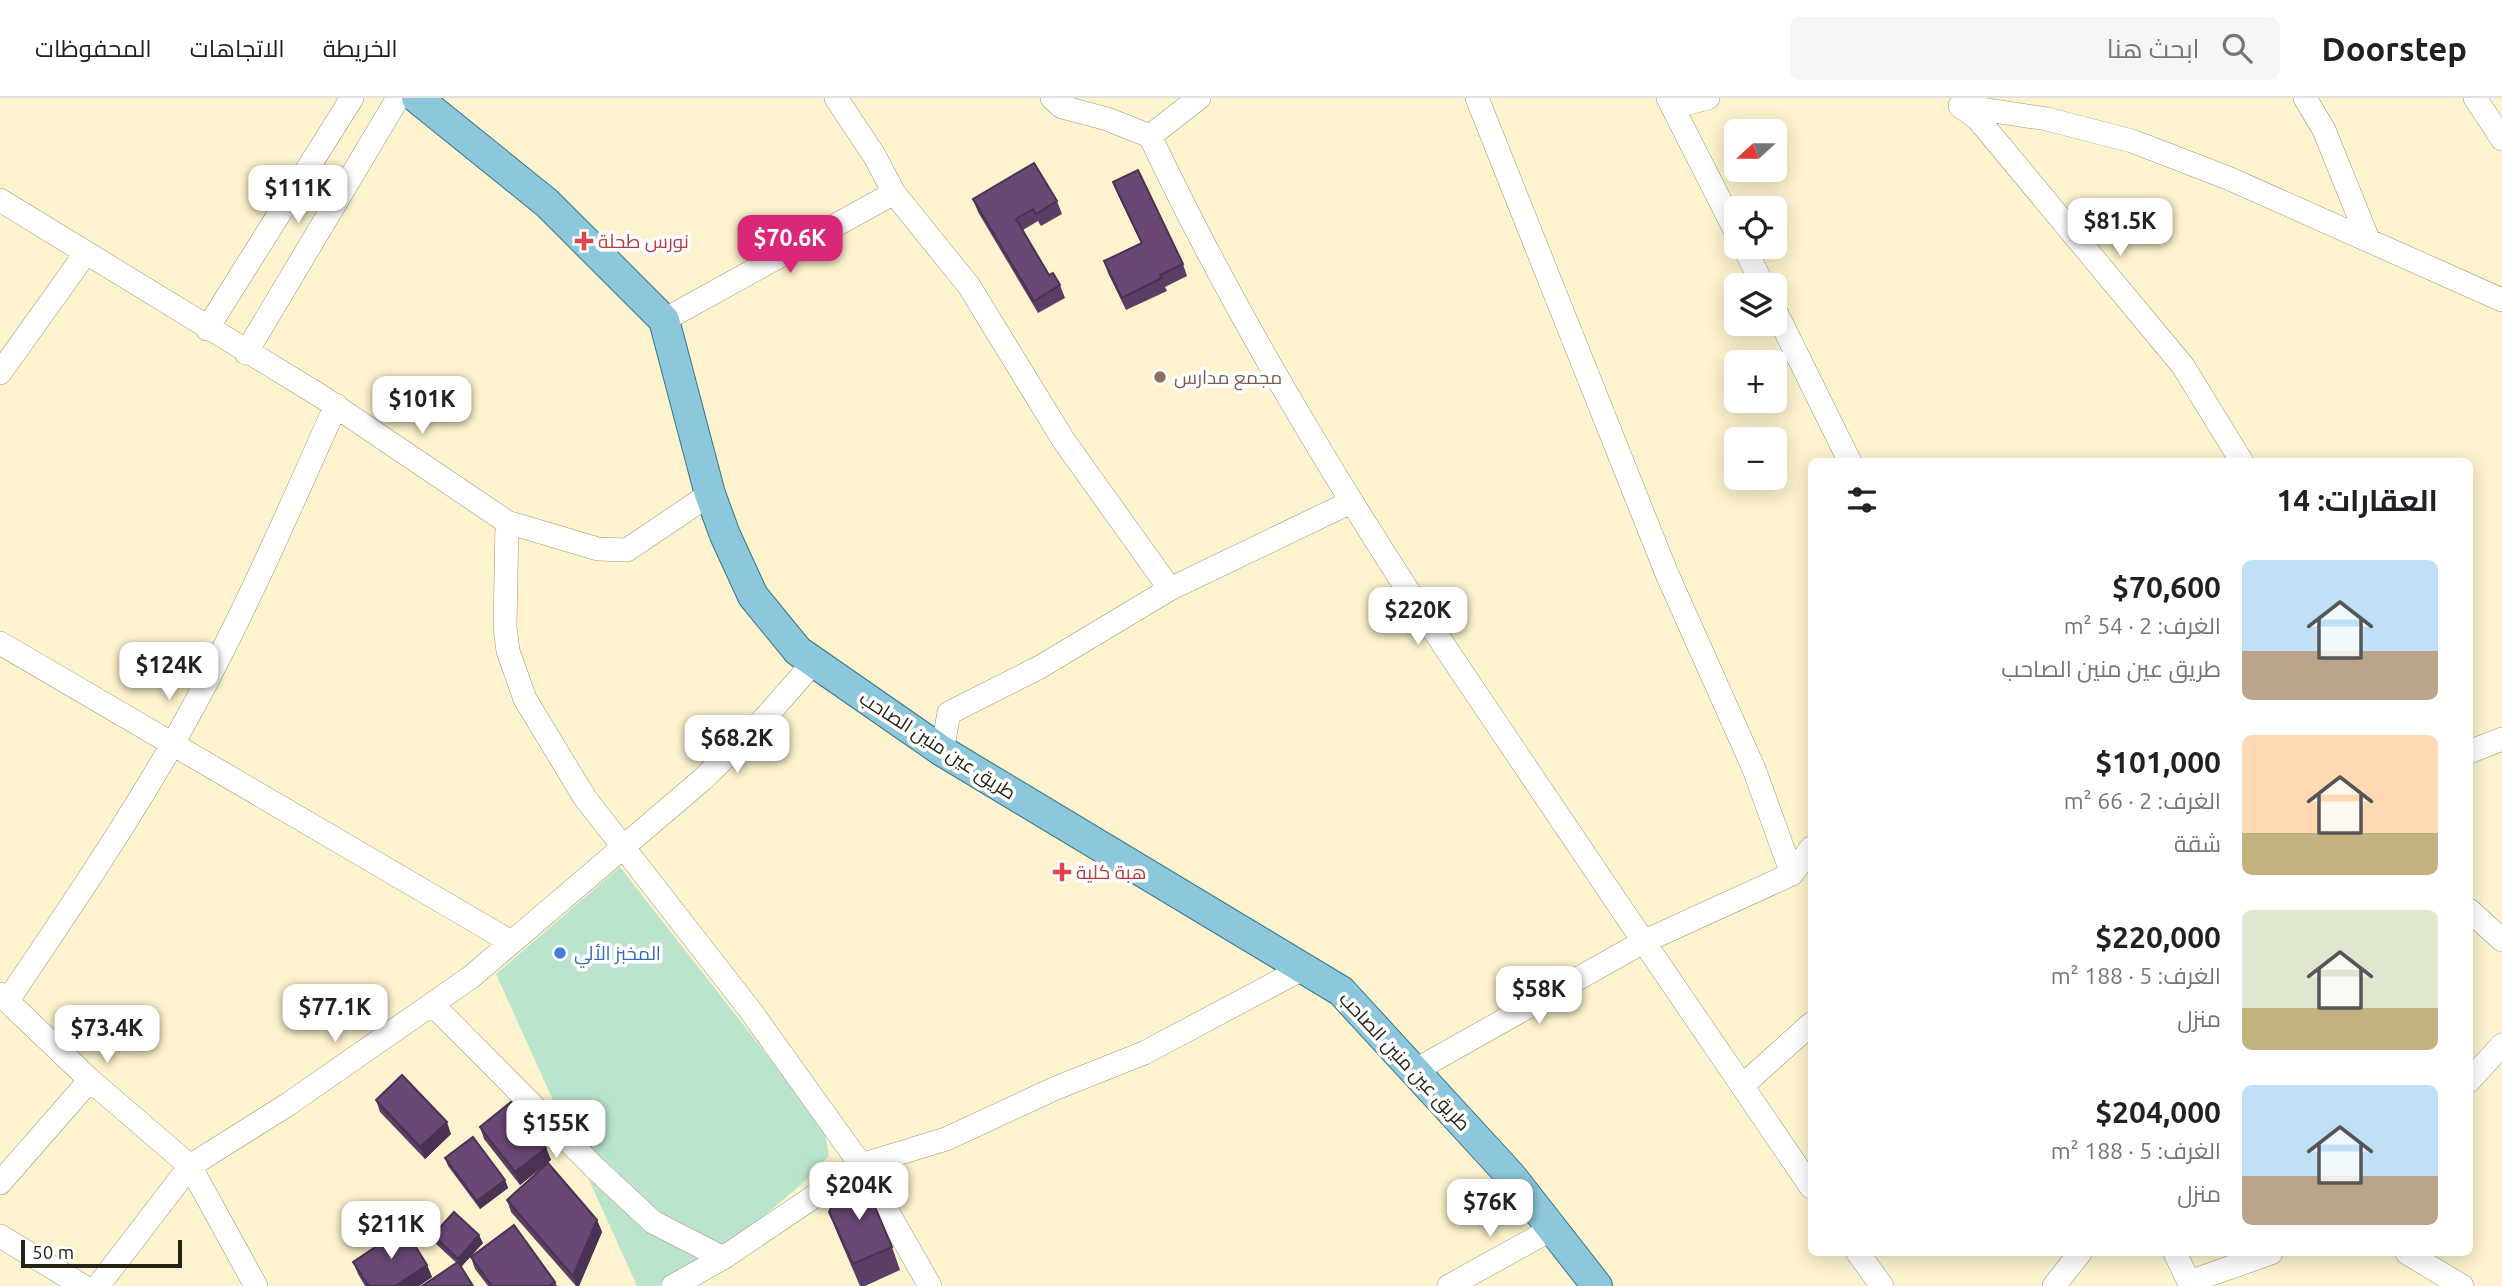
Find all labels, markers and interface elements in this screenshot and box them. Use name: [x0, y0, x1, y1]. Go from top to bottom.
search box: [1790, 17, 2280, 80]
icon: search: [2218, 29, 2256, 67]
text: Doorstep: [2322, 30, 2467, 67]
text: ابحث هنا: [2107, 34, 2200, 63]
text: المحفوظات: [35, 35, 152, 62]
text: الاتجاهات: [190, 35, 285, 62]
text: الخريطة: [323, 35, 398, 62]
north arrow: [1724, 119, 1787, 182]
map controls: [1724, 119, 1787, 490]
pin: $111K: [249, 166, 347, 225]
text: $111K: [264, 175, 332, 200]
button: locate: [1724, 196, 1787, 259]
pin: $81.5K: [2063, 198, 2177, 258]
text: $81.5K: [2084, 208, 2156, 233]
pin: $70.6K: [733, 216, 847, 275]
text: $70.6K: [754, 225, 826, 250]
place label: نورس طحلة: [598, 230, 689, 253]
marker: نورس طحلة: [576, 233, 592, 249]
button: layers: [1724, 273, 1787, 336]
button: +: [1724, 350, 1787, 413]
place label: مجمع مدارس: [1174, 366, 1282, 391]
marker: مجمع مدارس: [1152, 369, 1168, 385]
pin: $101K: [373, 376, 471, 436]
text: $101K: [388, 386, 456, 411]
button: −: [1724, 427, 1787, 490]
icon: filters: [1843, 481, 1881, 519]
text: العقارات: 14: [2276, 483, 2438, 517]
text: $70,600: [2112, 570, 2221, 604]
pin: $220K: [1369, 588, 1467, 647]
icon: home: [2298, 588, 2382, 672]
text: $220K: [1384, 597, 1452, 622]
text: الغرف: 2 · 54 m²: [2064, 613, 2221, 638]
pin: $124K: [120, 642, 218, 702]
text: $124K: [135, 652, 203, 677]
text: طريق عين منين الصاحب: [2001, 656, 2221, 681]
street label: طريق عين منين الصاحب: [855, 686, 1020, 805]
pin: $68.2K: [680, 716, 794, 775]
text: $68.2K: [701, 725, 773, 750]
text: $101,000: [2095, 745, 2221, 779]
icon: home: [2298, 763, 2382, 847]
text: الغرف: 2 · 66 m²: [2064, 788, 2221, 813]
text: شقة: [2174, 831, 2221, 856]
place label: هبة كلية: [1076, 861, 1146, 883]
marker: هبة كلية: [1054, 864, 1070, 880]
text: $220,000: [2095, 920, 2221, 954]
icon: home: [2298, 938, 2382, 1022]
place label: المخبز الألي: [574, 942, 661, 968]
marker: المخبز الألي: [552, 945, 568, 961]
text: الغرف: 5 · 188 m²: [2051, 963, 2221, 988]
pin: $58K: [1498, 967, 1580, 1026]
text: $58K: [1512, 976, 1566, 1001]
pin: $77.1K: [278, 984, 392, 1044]
street label: طريق عين منين الصاحب: [1334, 987, 1475, 1136]
text: $77.1K: [299, 994, 371, 1019]
pin: $73.4K: [50, 1006, 164, 1065]
text: منزل: [2177, 1006, 2221, 1031]
text: $73.4K: [71, 1015, 143, 1040]
text: $204,000: [2095, 1095, 2221, 1129]
pin: $155K: [507, 1100, 605, 1160]
text: $155K: [522, 1110, 590, 1135]
icon: home: [2298, 1113, 2382, 1197]
text: الغرف: 5 · 188 m²: [2051, 1138, 2221, 1163]
pin: $204K: [810, 1162, 908, 1222]
text: $204K: [825, 1172, 893, 1197]
pin: $76K: [1449, 1180, 1531, 1239]
text: منزل: [2177, 1181, 2221, 1206]
text: $76K: [1463, 1189, 1517, 1214]
pin: $211K: [342, 1202, 440, 1261]
text: $211K: [357, 1211, 425, 1236]
scale bar: [21, 1237, 182, 1269]
text: 50 m: [32, 1241, 74, 1263]

